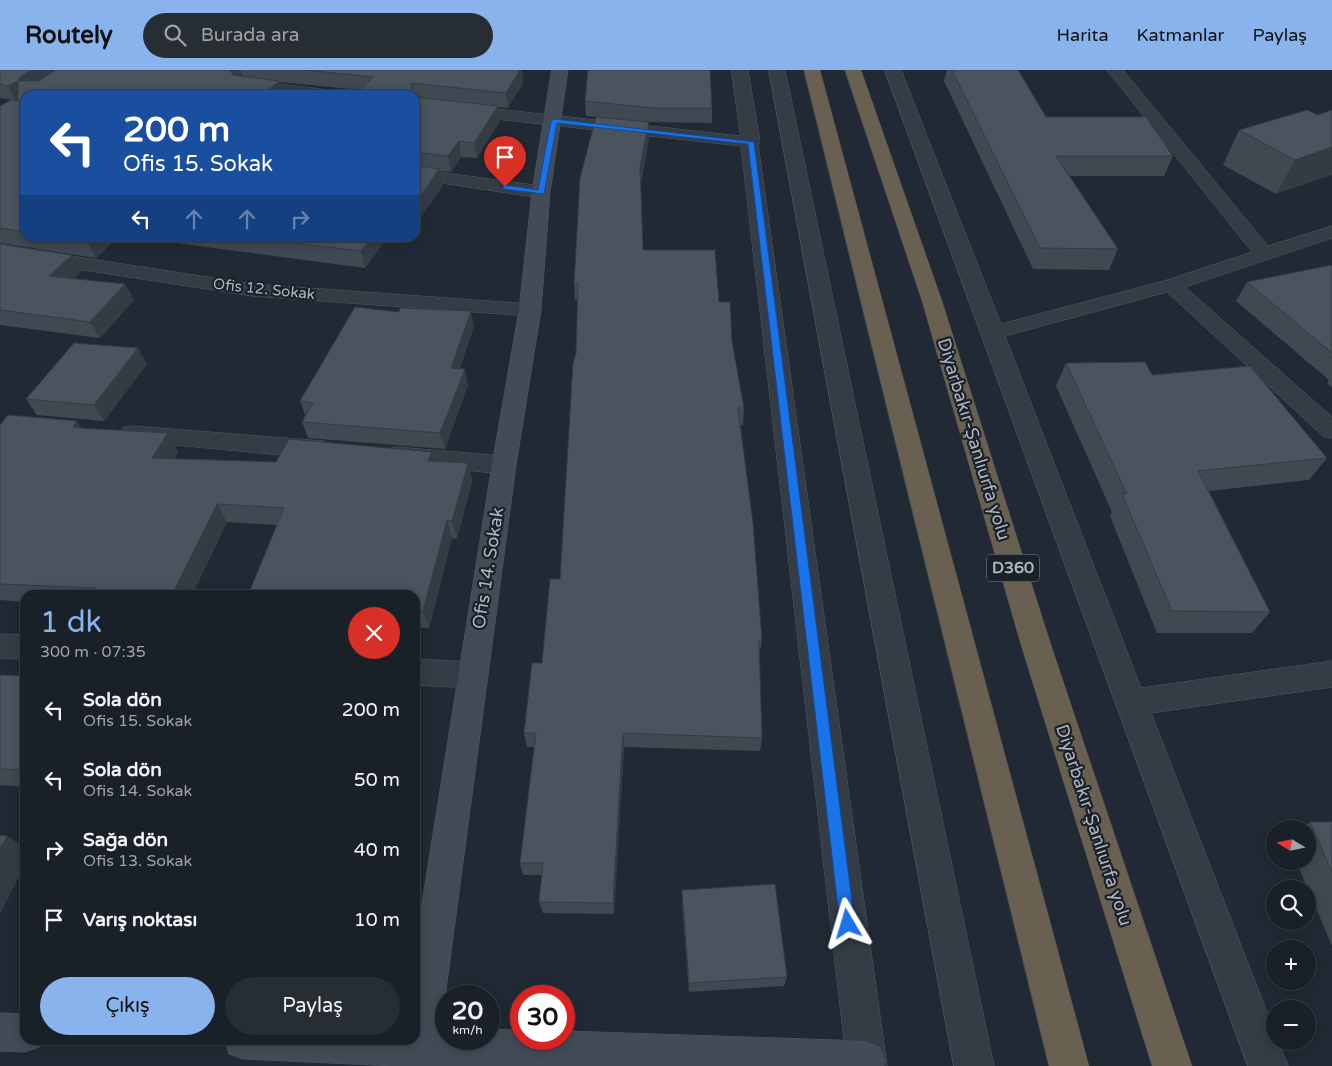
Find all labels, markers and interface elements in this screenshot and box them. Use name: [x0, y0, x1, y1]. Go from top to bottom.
search box: [143, 13, 493, 58]
text: Routely: [25, 21, 113, 50]
icon: search: [161, 21, 189, 49]
text: Burada ara: [201, 24, 300, 46]
text: Harita: [1056, 24, 1109, 46]
text: Katmanlar: [1137, 24, 1225, 46]
text: Paylaş: [1253, 24, 1307, 46]
text: 200 m: [123, 109, 230, 151]
icon: left: [40, 110, 105, 175]
pin: [484, 136, 526, 187]
icon: arrive: [491, 143, 519, 171]
text: Ofis 15. Sokak: [123, 151, 273, 177]
icon: left: [127, 205, 155, 233]
icon: ahead: [180, 205, 208, 233]
icon: ahead: [233, 205, 261, 233]
icon: right: [286, 205, 314, 233]
street label: Ofis 12. Sokak: [212, 275, 316, 303]
street label: Diyarbakır-Şanlıurfa yolu: [933, 335, 1015, 543]
street label: Ofis 14. Sokak: [468, 505, 509, 630]
road number: D360: [987, 554, 1039, 582]
text: 1 dk: [40, 604, 102, 641]
button: close: [348, 607, 400, 659]
text: 300 m · 07:35: [40, 642, 146, 662]
text: Sola dön: [83, 689, 162, 711]
icon: left: [40, 696, 68, 724]
text: 200 m: [342, 699, 400, 721]
text: Ofis 15. Sokak: [83, 711, 192, 731]
street label: Diyarbakır-Şanlıurfa yolu: [1051, 722, 1137, 928]
text: Sola dön: [83, 759, 162, 781]
icon: left: [40, 766, 68, 794]
text: 50 m: [354, 769, 400, 791]
text: Ofis 14. Sokak: [83, 781, 192, 801]
north arrow: [1266, 820, 1316, 870]
map controls: [1266, 820, 1316, 1050]
text: Sağa dön: [83, 829, 168, 851]
icon: right: [40, 836, 68, 864]
text: 40 m: [354, 839, 400, 861]
text: Ofis 13. Sokak: [83, 851, 192, 871]
button: search: [1266, 880, 1316, 930]
position arrow: [821, 897, 873, 949]
icon: arrive: [40, 906, 68, 934]
text: Varış noktası: [83, 909, 197, 931]
text: 10 m: [354, 909, 400, 931]
button: +: [1266, 940, 1316, 990]
button: Çıkış: [40, 977, 215, 1035]
button: Paylaş: [225, 977, 400, 1035]
speed limit sign: 30: [510, 985, 575, 1050]
text: 20: [452, 996, 483, 1026]
button: −: [1266, 1000, 1316, 1050]
text: km/h: [452, 1023, 483, 1037]

